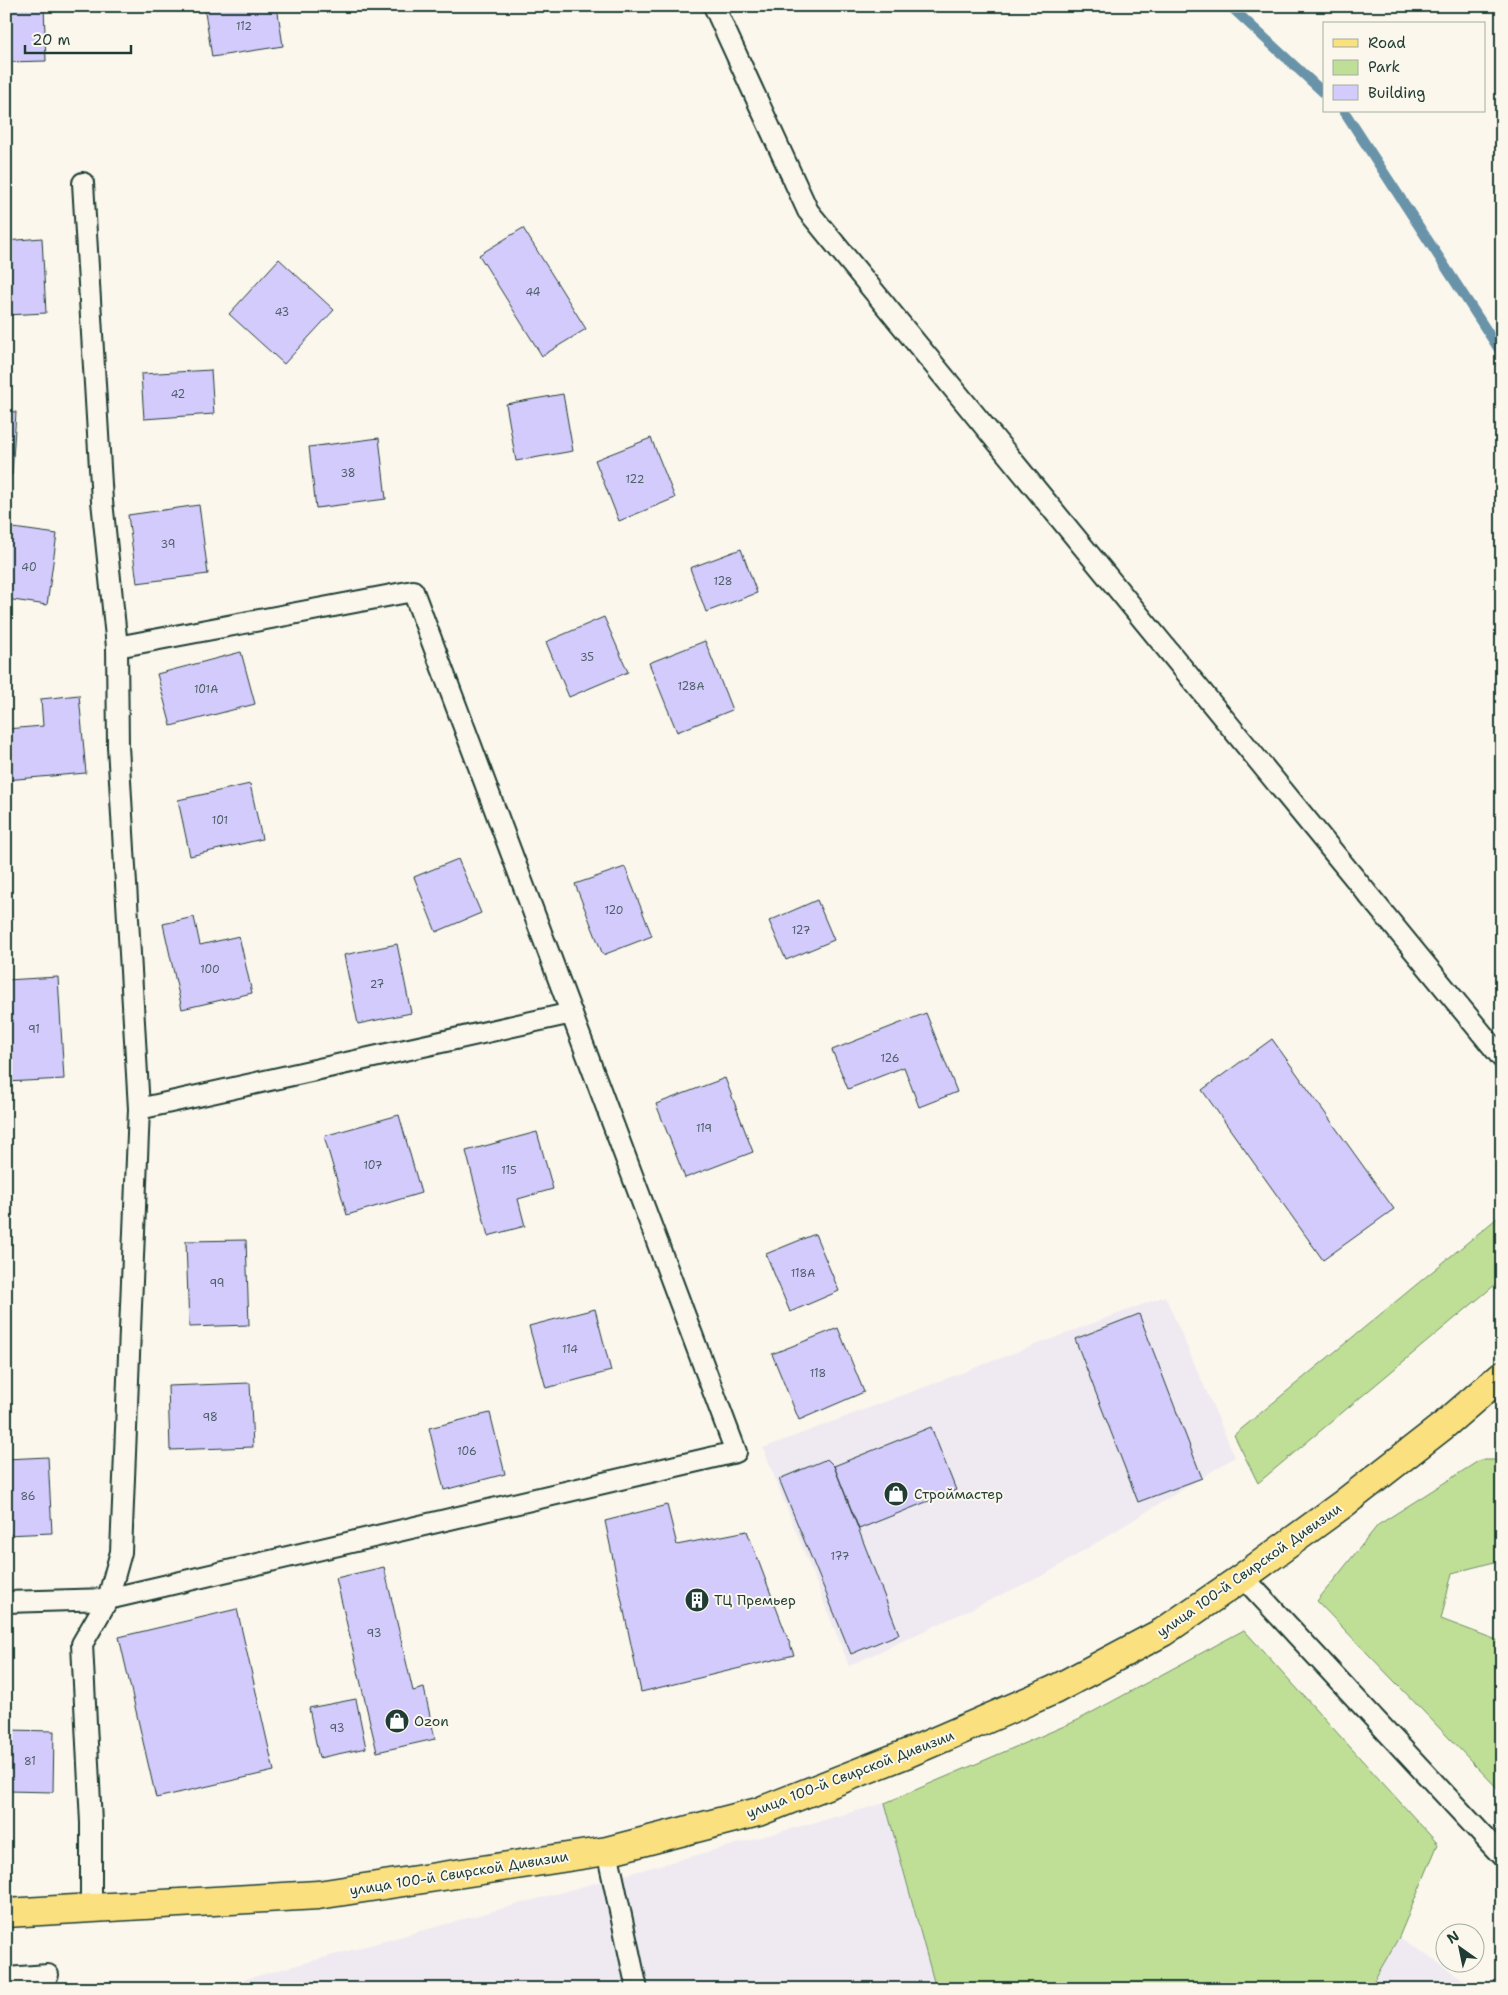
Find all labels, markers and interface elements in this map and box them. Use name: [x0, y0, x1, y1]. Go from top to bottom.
house number: 112: [236, 19, 252, 34]
scale bar: [25, 22, 131, 54]
legend: [1323, 22, 1486, 112]
text: 20 m: [32, 30, 71, 50]
text: Road: [1368, 33, 1406, 53]
text: Park: [1368, 57, 1400, 77]
text: Building: [1368, 83, 1425, 103]
house number: 44: [525, 285, 541, 300]
house number: 43: [275, 305, 289, 320]
house number: 42: [171, 387, 185, 402]
house number: 38: [340, 466, 356, 481]
house number: 122: [626, 472, 644, 487]
house number: 39: [161, 537, 175, 552]
house number: 40: [21, 560, 37, 575]
house number: 128: [713, 574, 733, 589]
house number: 35: [580, 650, 594, 665]
house number: 128А: [677, 679, 705, 694]
house number: 101А: [194, 682, 218, 697]
house number: 101: [212, 813, 228, 828]
house number: 120: [604, 903, 624, 918]
house number: 127: [792, 923, 811, 938]
house number: 100: [200, 962, 220, 977]
house number: 27: [370, 977, 385, 992]
house number: 91: [28, 1022, 40, 1037]
house number: 126: [881, 1051, 899, 1066]
house number: 119: [696, 1121, 712, 1136]
house number: 107: [363, 1158, 383, 1173]
house number: 115: [501, 1163, 517, 1178]
house number: 118А: [791, 1266, 815, 1281]
house number: 99: [210, 1276, 224, 1291]
house number: 114: [562, 1342, 578, 1357]
house number: 118: [810, 1366, 826, 1381]
house number: 98: [202, 1410, 218, 1425]
house number: 106: [457, 1444, 477, 1459]
shop icon: Строймастер: [883, 1481, 909, 1507]
place label: Строймастер: [914, 1485, 1003, 1503]
house number: 86: [20, 1489, 36, 1504]
street label: улица 100-й Свирской Дивизии: [1153, 1499, 1345, 1641]
house number: 177: [831, 1549, 850, 1564]
building icon: ТЦ Премьер: [684, 1587, 710, 1613]
place label: ТЦ Премьер: [714, 1591, 796, 1609]
house number: 93: [367, 1626, 381, 1641]
shop icon: Ozon: [384, 1708, 410, 1734]
place label: Ozon: [414, 1712, 449, 1730]
house number: 93: [330, 1721, 344, 1736]
street label: улица 100-й Свирской Дивизии: [743, 1726, 957, 1822]
house number: 81: [24, 1754, 36, 1769]
street label: улица 100-й Свирской Дивизии: [348, 1847, 570, 1899]
north arrow: [1436, 1922, 1486, 1972]
text: N: [1443, 1927, 1462, 1948]

